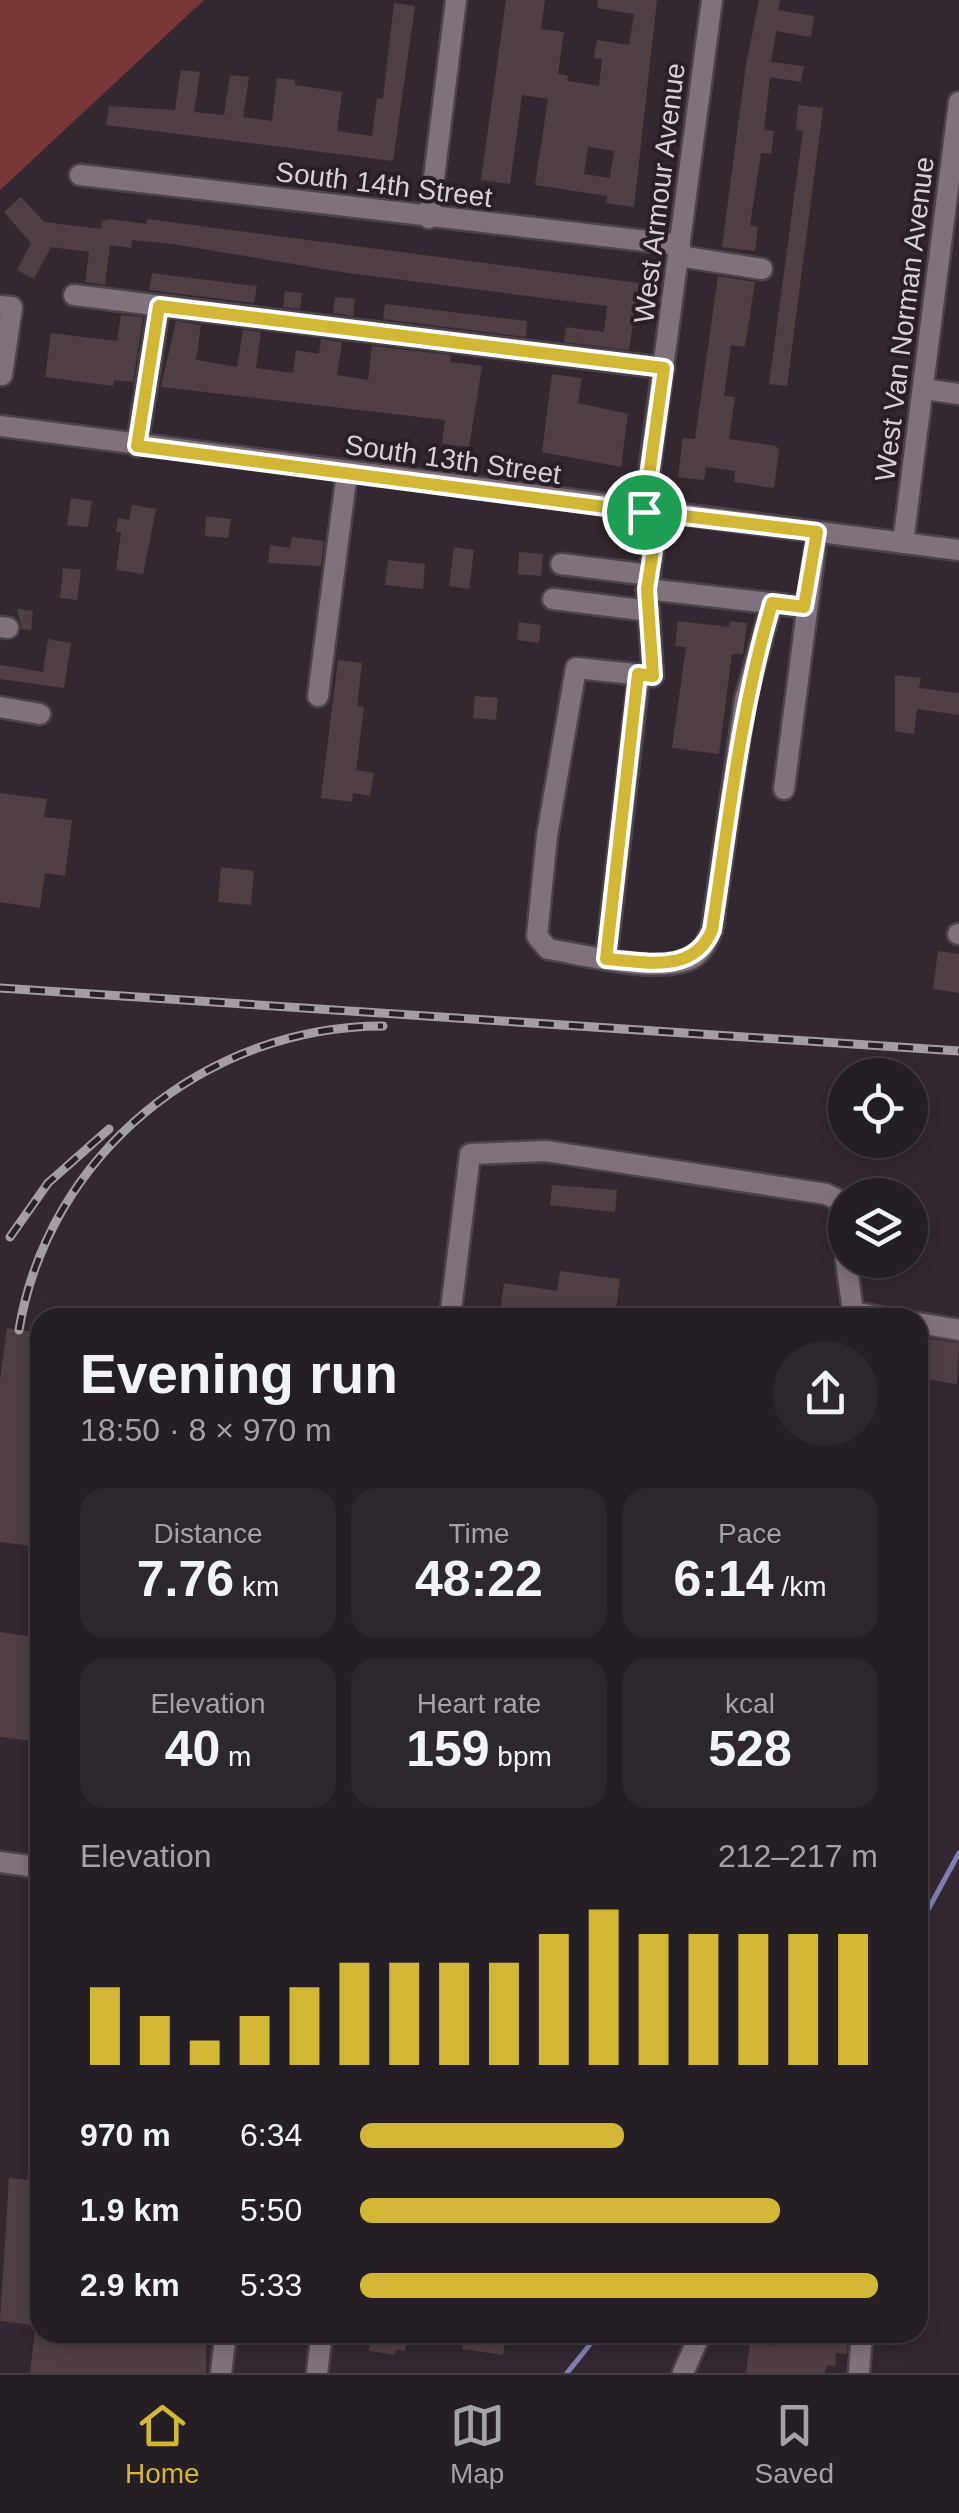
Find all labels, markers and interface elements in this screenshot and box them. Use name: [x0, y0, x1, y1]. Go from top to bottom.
street label: West Armour Avenue: [628, 61, 691, 325]
street label: West Van Norman Avenue: [869, 155, 940, 483]
street label: South 14th Street: [274, 156, 494, 213]
street label: South 13th Street: [343, 429, 563, 490]
pin: [602, 470, 687, 555]
icon: arrive: [617, 485, 672, 540]
map controls: [828, 1058, 928, 1278]
button: locate: [828, 1058, 928, 1158]
button: layers: [828, 1178, 928, 1278]
button: share: [773, 1341, 878, 1446]
text: Evening run: [80, 1343, 398, 1405]
text: 18:50 · 8 × 970 m: [80, 1412, 332, 1448]
text: Distance: [154, 1518, 262, 1549]
text: Time: [448, 1518, 510, 1549]
text: Pace: [718, 1518, 782, 1549]
text: 7.76: [137, 1551, 234, 1607]
text: 48:22: [415, 1551, 543, 1607]
text: 6:14: [674, 1551, 774, 1607]
text: km: [234, 1571, 279, 1602]
text: /km: [774, 1571, 826, 1602]
text: Elevation: [150, 1688, 266, 1719]
text: Heart rate: [417, 1688, 541, 1719]
text: kcal: [725, 1688, 775, 1719]
text: 40: [165, 1721, 220, 1777]
text: 159: [406, 1721, 490, 1777]
text: 528: [708, 1721, 792, 1777]
text: m: [220, 1741, 251, 1772]
text: bpm: [490, 1741, 552, 1772]
text: Elevation: [80, 1838, 212, 1874]
text: 212–217 m: [718, 1838, 878, 1874]
text: 970 m: [80, 2117, 171, 2153]
text: 6:34: [240, 2117, 302, 2153]
text: 1.9 km: [80, 2192, 180, 2228]
text: 5:50: [240, 2192, 302, 2228]
text: 2.9 km: [80, 2267, 180, 2303]
text: 5:33: [240, 2267, 302, 2303]
tab: Home: [125, 2398, 200, 2490]
tab: Map: [450, 2398, 505, 2490]
tab: Saved: [755, 2398, 834, 2490]

